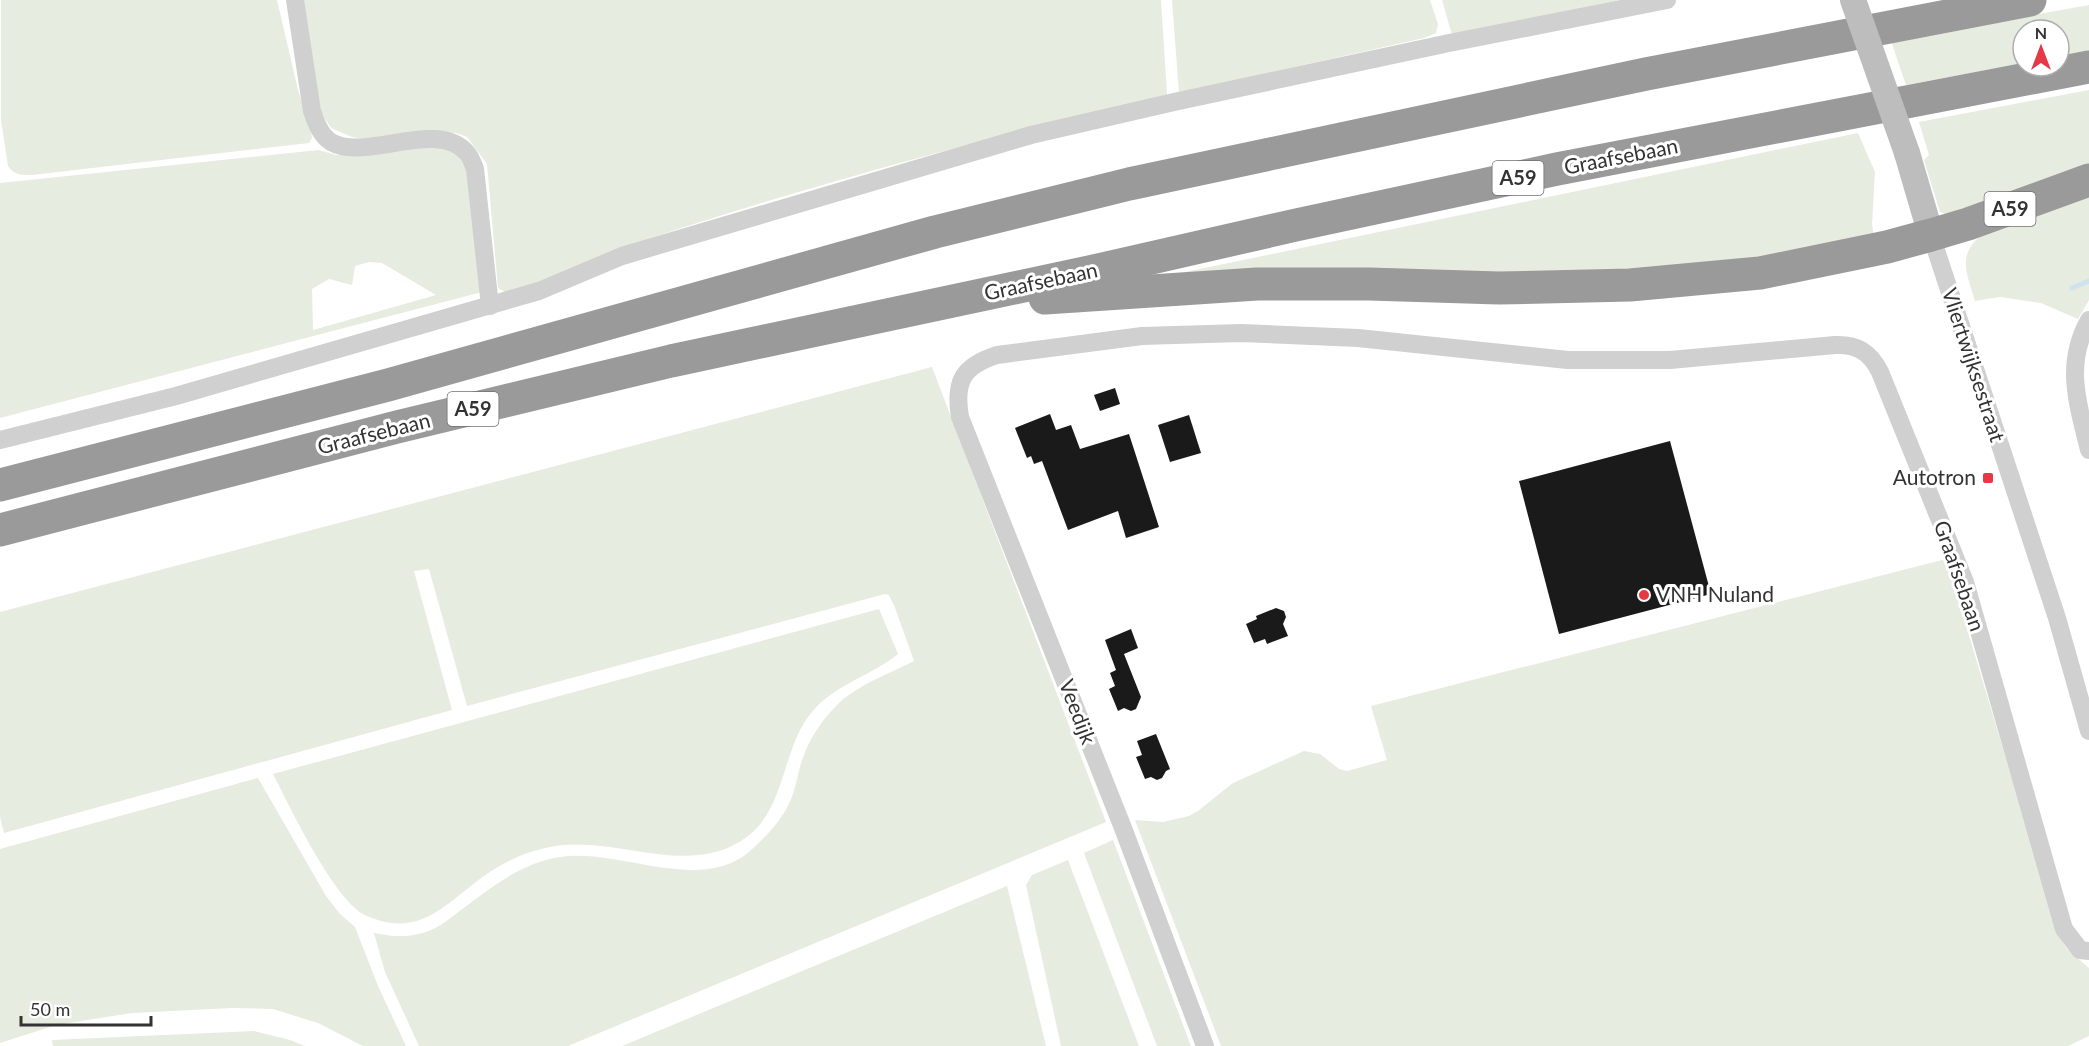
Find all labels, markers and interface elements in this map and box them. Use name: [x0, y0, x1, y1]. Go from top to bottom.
north arrow: [2011, 18, 2071, 78]
text: N: [2035, 23, 2047, 42]
street label: Graafsebaan: [1562, 132, 1680, 179]
road number: A59: [1492, 161, 1544, 195]
road number: A59: [1984, 192, 2036, 226]
street label: Graafsebaan: [982, 256, 1100, 305]
street label: Vliertwijksestraat: [1938, 284, 2011, 445]
road number: A59: [448, 392, 498, 426]
street label: Graafsebaan: [315, 406, 433, 459]
place label: Autotron: [1893, 464, 1976, 489]
marker: Autotron: [1981, 471, 1995, 485]
street label: Graafsebaan: [1930, 517, 1991, 634]
place label: VNH Nuland: [1656, 581, 1774, 606]
marker: VNH Nuland: [1637, 588, 1651, 602]
street label: Veedijk: [1055, 676, 1102, 748]
scale bar: [21, 989, 152, 1027]
text: 50 m: [30, 998, 70, 1020]

